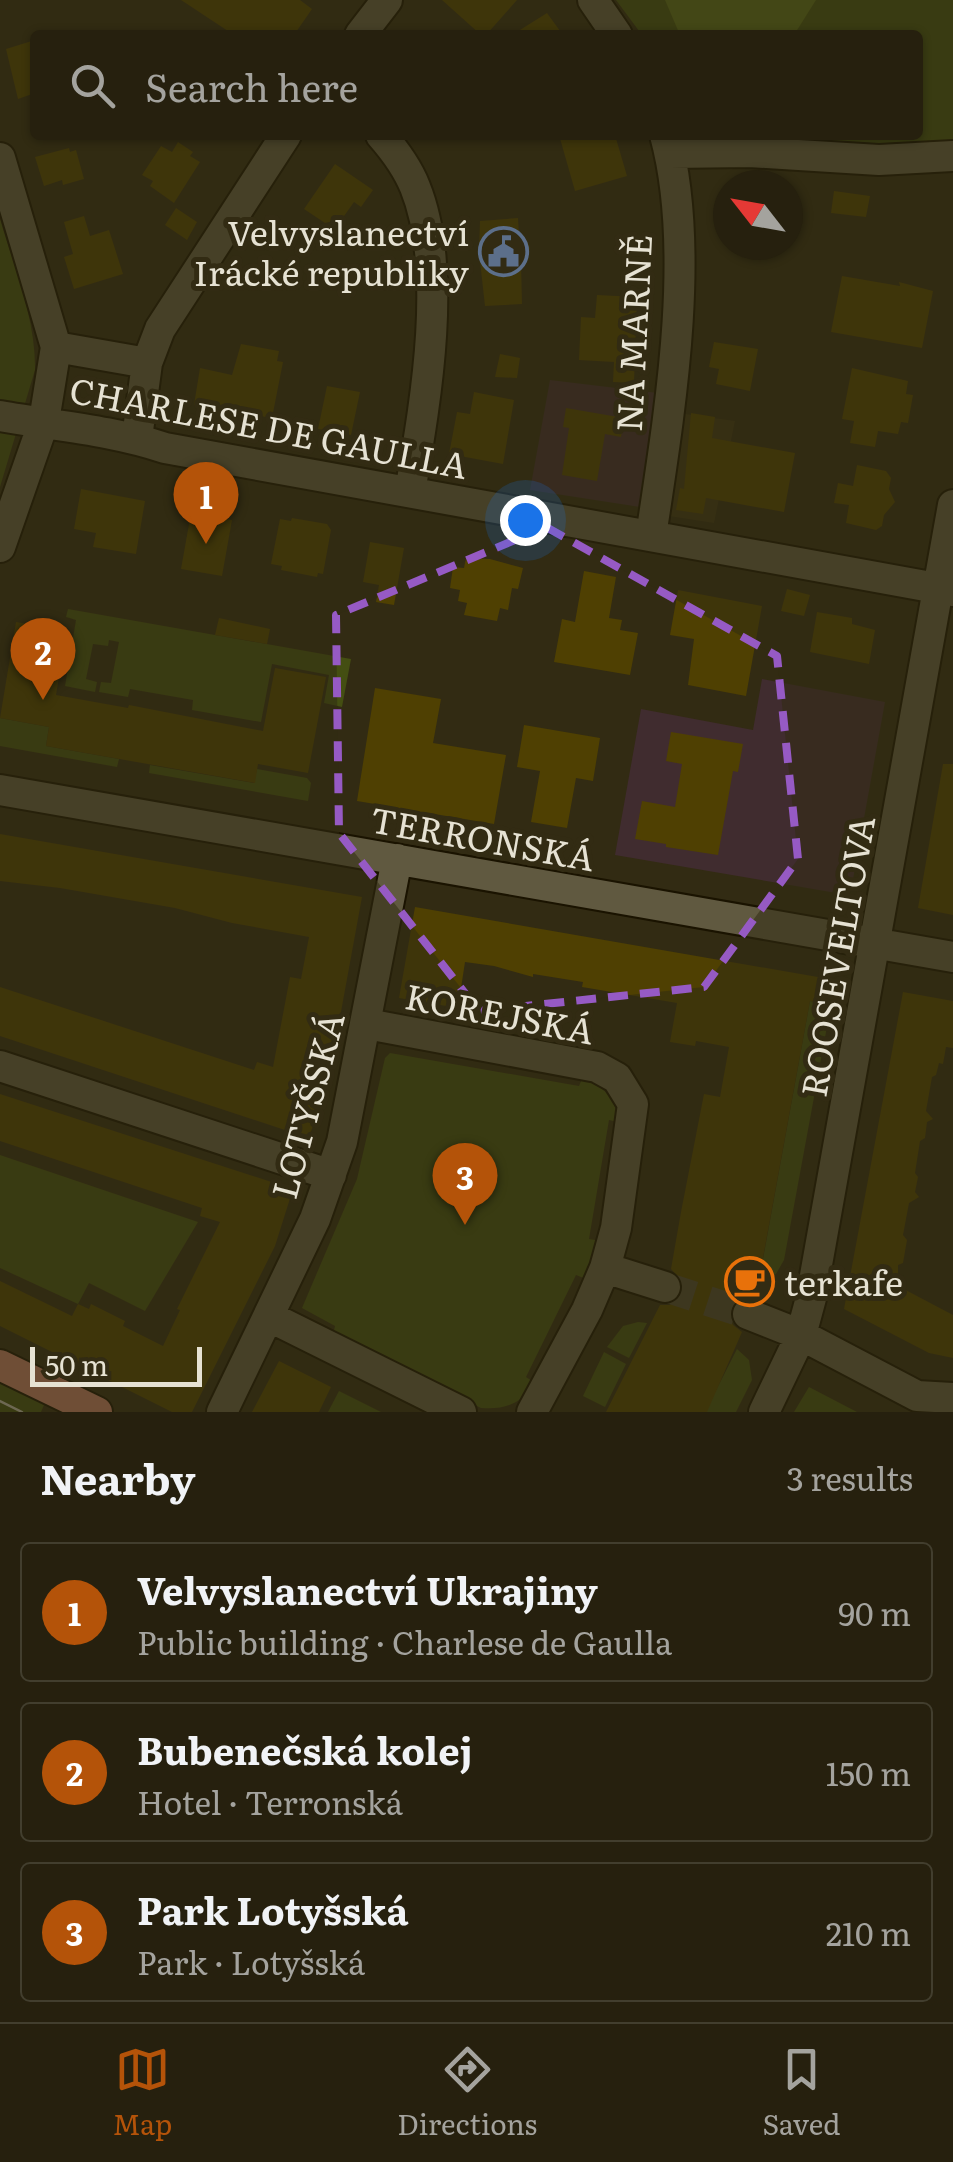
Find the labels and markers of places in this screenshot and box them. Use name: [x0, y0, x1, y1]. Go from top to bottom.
place label: Velvyslanectví Irácké republiky: [194, 205, 470, 297]
public building icon: Velvyslanectví Irácké republiky: [478, 225, 530, 277]
pin: 1: [174, 462, 238, 544]
pin: 2: [10, 618, 76, 700]
pin: 3: [432, 1142, 498, 1225]
cafe icon: terkafe: [723, 1255, 775, 1307]
place label: terkafe: [784, 1255, 903, 1307]

